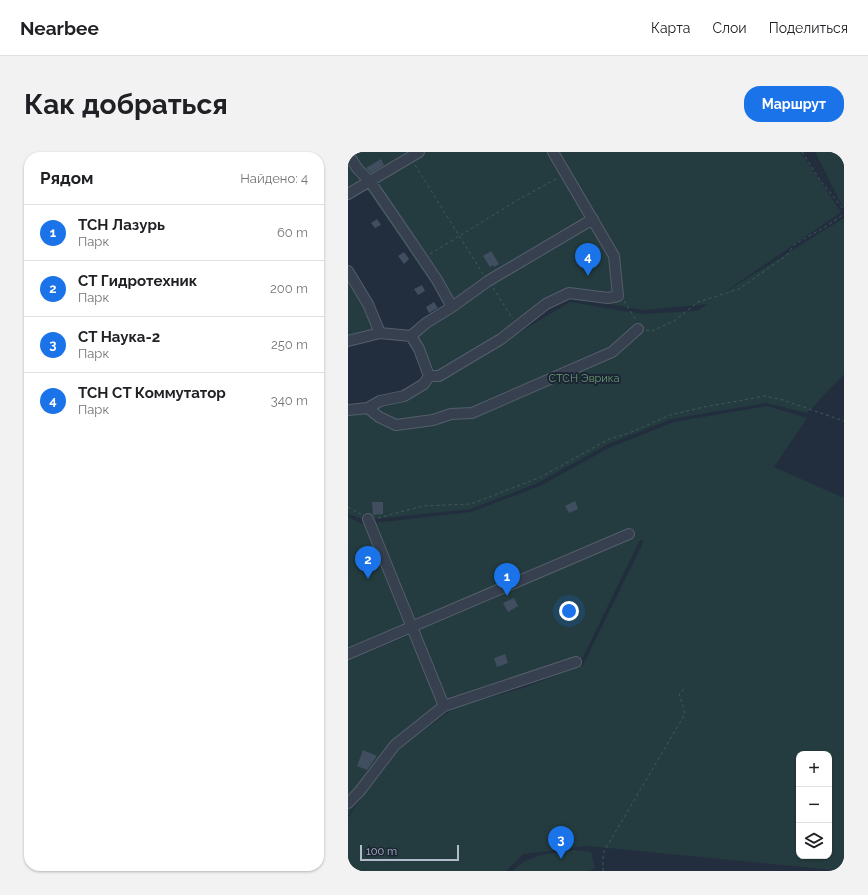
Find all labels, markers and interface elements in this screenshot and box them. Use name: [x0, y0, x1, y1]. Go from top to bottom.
text: Nearbee: [20, 17, 99, 39]
text: Карта: [651, 20, 690, 36]
text: Слои: [712, 20, 747, 36]
text: Поделиться: [769, 20, 848, 36]
button: Маршрут: [744, 86, 844, 122]
text: Как добраться: [24, 88, 228, 121]
text: Рядом: [40, 168, 93, 188]
text: Найдено: 4: [240, 171, 308, 186]
text: ТСН Лазурь: [78, 216, 165, 234]
text: 1: [50, 225, 56, 240]
text: 60 m: [277, 225, 308, 240]
text: Парк: [78, 234, 109, 249]
pin: 4: [575, 243, 601, 276]
text: СТ Гидротехник: [78, 272, 197, 290]
text: 2: [49, 281, 57, 296]
text: 200 m: [270, 281, 308, 296]
text: Парк: [78, 290, 109, 305]
text: СТ Наука-2: [78, 328, 160, 346]
text: 3: [49, 337, 57, 352]
text: 250 m: [271, 337, 308, 352]
text: Парк: [78, 346, 109, 361]
park label: СТСН Эврика: [548, 372, 620, 385]
text: ТСН СТ Коммутатор: [78, 384, 226, 402]
text: 4: [49, 393, 57, 408]
text: 340 m: [271, 393, 308, 408]
text: Парк: [78, 402, 109, 417]
pin: 2: [355, 546, 381, 579]
pin: 1: [494, 563, 520, 596]
your location: [559, 601, 579, 621]
map controls: [796, 751, 832, 859]
button: +: [796, 751, 832, 787]
button: −: [796, 787, 832, 823]
button: layers: [796, 823, 832, 859]
pin: 3: [548, 826, 574, 859]
scale bar: [360, 843, 459, 862]
text: 100 m: [366, 845, 397, 858]

